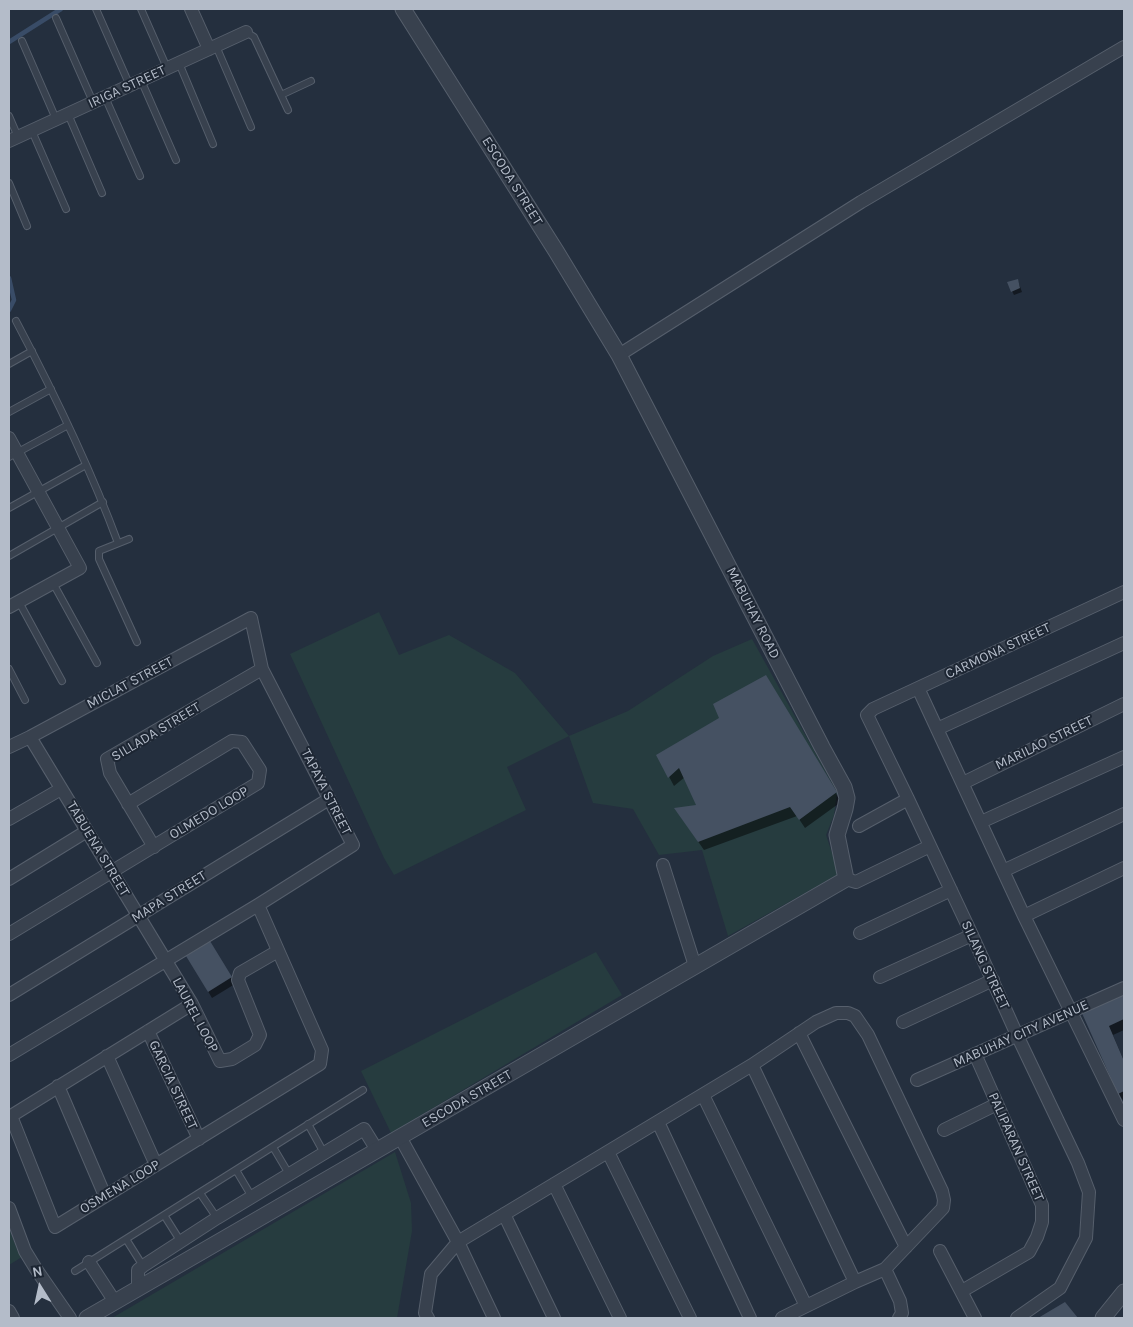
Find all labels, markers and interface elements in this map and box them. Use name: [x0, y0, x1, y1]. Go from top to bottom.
street label: IRIGA STREET: [86, 62, 168, 112]
street label: ESCODA STREET: [478, 134, 546, 228]
street label: MABUHAY ROAD: [723, 564, 783, 662]
street label: CARMONA STREET: [943, 619, 1053, 683]
street label: MICLAT STREET: [84, 653, 176, 713]
street label: SILLADA STREET: [108, 699, 204, 765]
street label: MARILAO STREET: [993, 712, 1095, 774]
street label: TAPAYA STREET: [297, 746, 355, 838]
street label: OLMEDO LOOP: [166, 783, 252, 843]
street label: TABUENA STREET: [63, 798, 133, 900]
street label: MAPA STREET: [128, 867, 210, 927]
street label: SILANG STREET: [957, 918, 1013, 1012]
street label: LAUREL LOOP: [168, 975, 222, 1055]
street label: MABUHAY CITY AVENUE: [951, 997, 1091, 1071]
street label: GARCIA STREET: [145, 1038, 201, 1132]
street label: ESCODA STREET: [419, 1066, 515, 1132]
street label: PALIPARAN STREET: [984, 1090, 1048, 1204]
street label: OSMENA LOOP: [77, 1156, 163, 1218]
north arrow: [15, 1262, 65, 1312]
text: N: [31, 1262, 44, 1281]

